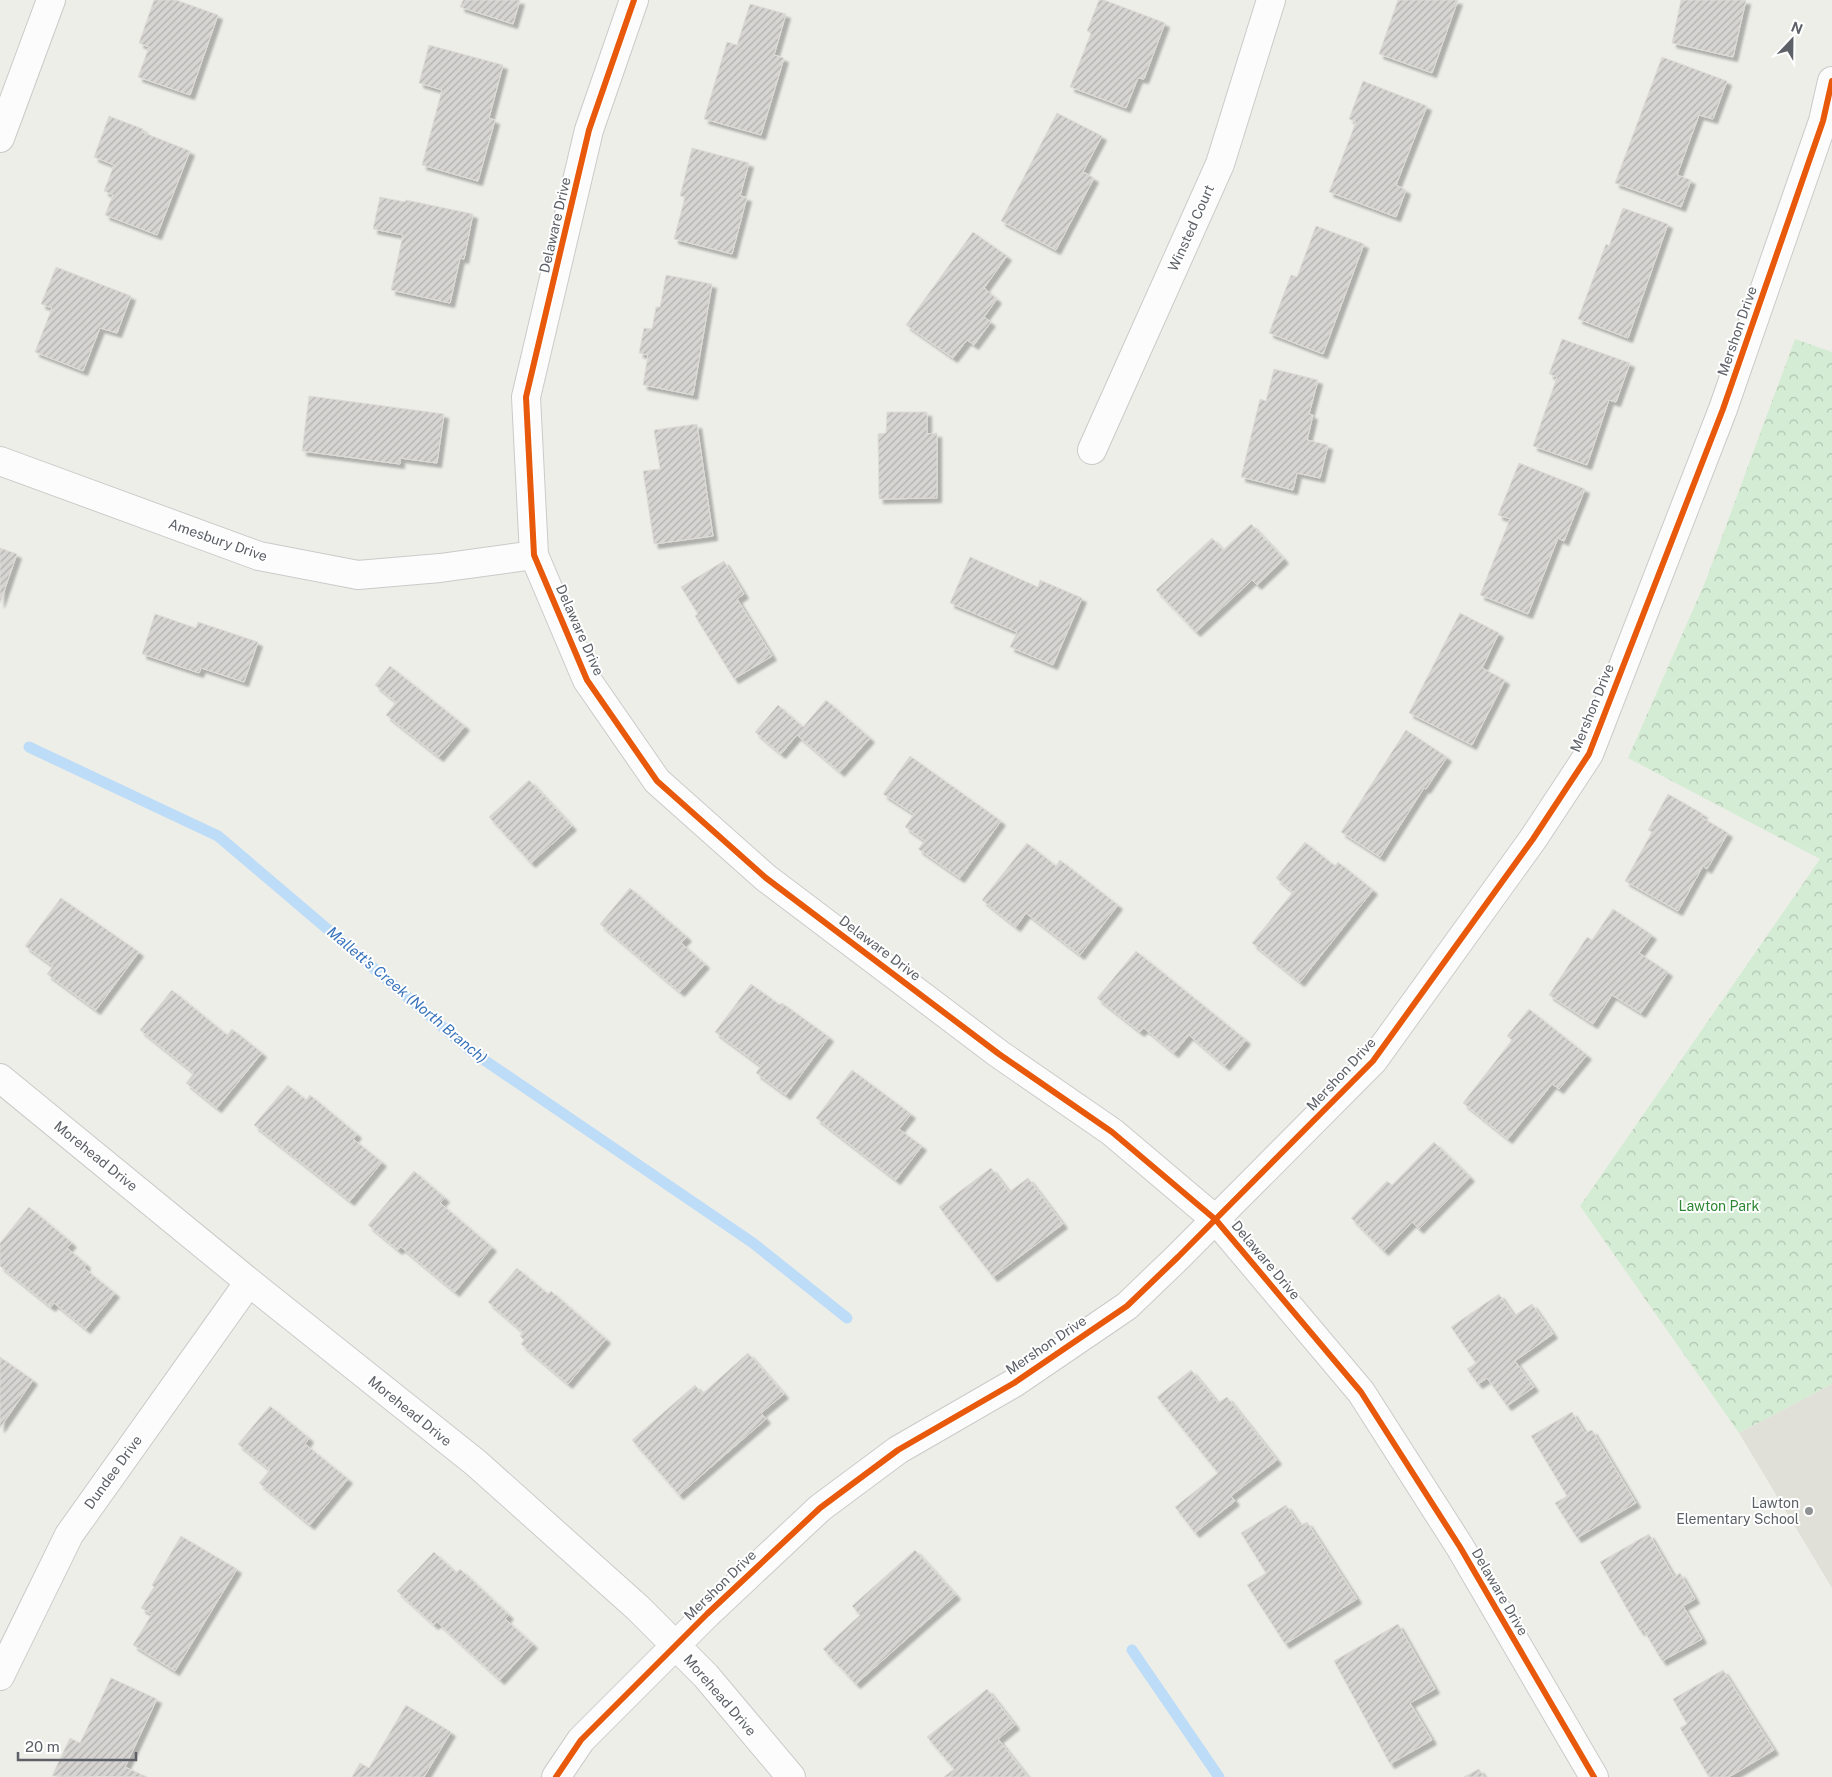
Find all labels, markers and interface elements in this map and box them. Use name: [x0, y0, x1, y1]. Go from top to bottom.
north arrow: [1767, 15, 1817, 65]
text: N: [1789, 18, 1805, 37]
street label: Delaware Drive: [536, 175, 574, 275]
street label: Winsted Court: [1165, 182, 1217, 274]
street label: Mershon Drive: [1714, 284, 1760, 378]
street label: Amesbury Drive: [166, 516, 270, 564]
street label: Delaware Drive: [553, 582, 607, 678]
street label: Mershon Drive: [1567, 661, 1617, 754]
street label: Delaware Drive: [836, 912, 924, 984]
water label: Mallett's Creek (North Branch): [324, 923, 491, 1066]
street label: Mershon Drive: [1303, 1034, 1379, 1114]
street label: Morehead Drive: [51, 1118, 141, 1194]
park label: Lawton Park: [1679, 1198, 1760, 1214]
street label: Delaware Drive: [1228, 1217, 1304, 1303]
street label: Mershon Drive: [1003, 1312, 1089, 1378]
street label: Morehead Drive: [365, 1373, 455, 1449]
street label: Dundee Drive: [81, 1432, 145, 1512]
place label: Lawton Elementary School: [1676, 1495, 1799, 1527]
marker: Lawton Elementary School: [1803, 1505, 1815, 1517]
street label: Delaware Drive: [1469, 1546, 1531, 1638]
street label: Mershon Drive: [681, 1547, 759, 1623]
street label: Morehead Drive: [680, 1651, 760, 1739]
scale bar: [18, 1730, 135, 1762]
text: 20 m: [25, 1738, 60, 1755]

